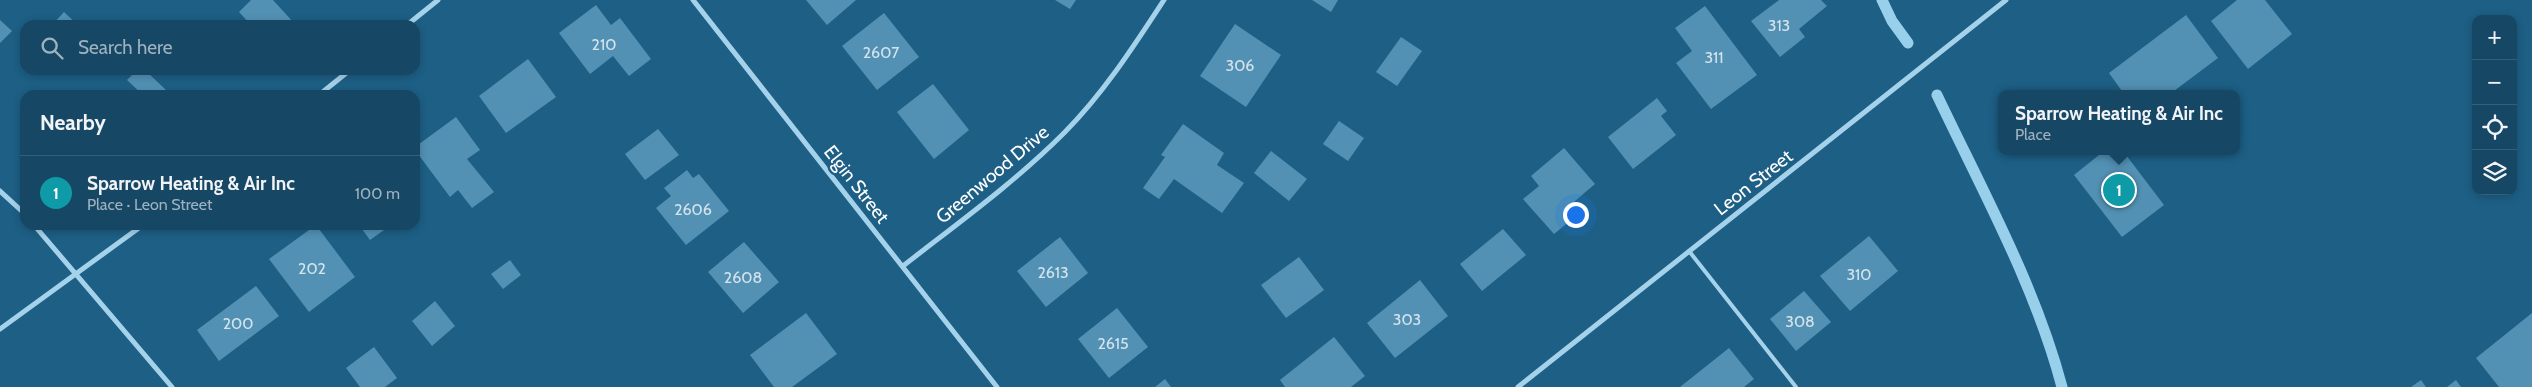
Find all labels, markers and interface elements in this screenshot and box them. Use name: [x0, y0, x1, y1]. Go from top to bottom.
map controls: [2472, 15, 2517, 195]
button: +: [2472, 15, 2517, 60]
house number: 313: [1768, 16, 1790, 35]
search box: [20, 20, 420, 75]
icon: search: [38, 34, 66, 62]
house number: 210: [592, 35, 616, 54]
text: Search here: [78, 36, 172, 59]
house number: 2607: [863, 43, 899, 62]
house number: 311: [1704, 48, 1724, 67]
house number: 306: [1226, 56, 1254, 75]
button: −: [2472, 60, 2517, 105]
popup: [1998, 90, 2240, 155]
text: Sparrow Heating & Air Inc: [2015, 102, 2223, 125]
button: locate: [2472, 105, 2517, 150]
text: Nearby: [40, 110, 106, 135]
street label: Greenwood Drive: [931, 120, 1054, 228]
text: Place: [2015, 125, 2051, 144]
street label: Elgin Street: [819, 141, 895, 228]
street label: Leon Street: [1709, 144, 1798, 220]
button: layers: [2472, 150, 2517, 195]
pin: 1: [2103, 171, 2135, 209]
text: Sparrow Heating & Air Inc: [87, 172, 295, 195]
text: 1: [53, 184, 59, 203]
text: 100 m: [355, 184, 400, 203]
text: Place · Leon Street: [87, 195, 212, 214]
house number: 2606: [674, 200, 712, 219]
your location: [1563, 202, 1589, 228]
house number: 202: [298, 259, 326, 278]
house number: 2613: [1037, 263, 1069, 282]
house number: 310: [1846, 265, 1872, 284]
house number: 2608: [724, 268, 762, 287]
house number: 303: [1393, 310, 1421, 329]
house number: 308: [1785, 312, 1815, 331]
house number: 200: [223, 314, 253, 333]
house number: 2615: [1097, 334, 1129, 353]

